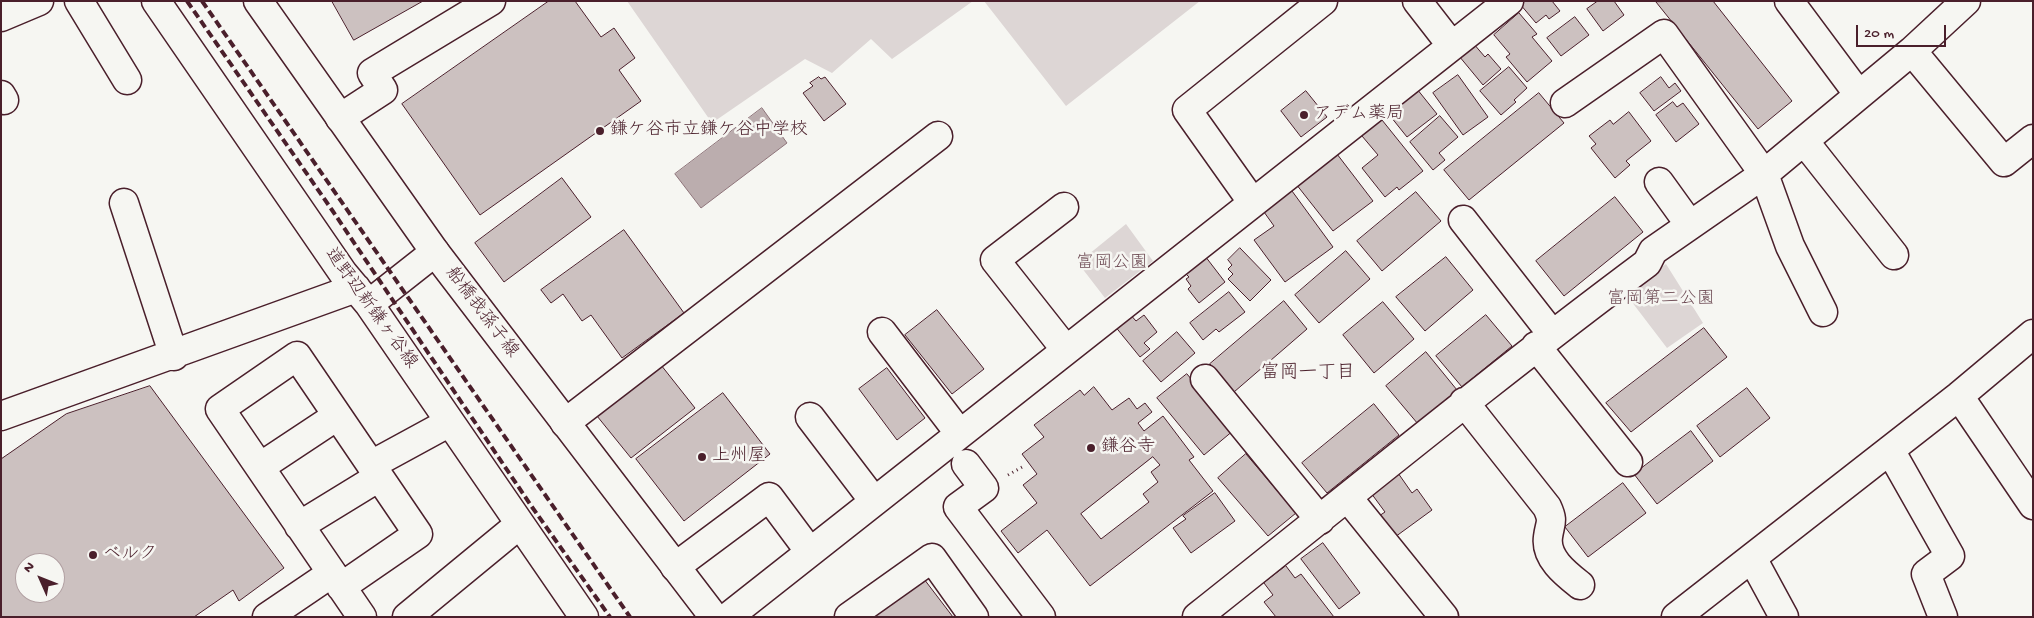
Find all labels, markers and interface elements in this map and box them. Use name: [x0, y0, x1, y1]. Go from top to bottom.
scale bar: [1859, 15, 1949, 47]
text: 20 m: [1864, 25, 1894, 43]
place label: アデム薬局: [1314, 104, 1404, 126]
marker: アデム薬局: [1298, 109, 1310, 121]
place label: 鎌ケ谷市立鎌ケ谷中学校: [610, 120, 808, 142]
marker: 鎌ケ谷市立鎌ケ谷中学校: [594, 125, 606, 137]
street label: 道野辺新鎌ヶ谷線: [319, 244, 421, 374]
park label: 富岡公園: [1076, 253, 1148, 275]
street label: 船橋我孫子線: [440, 263, 522, 363]
park label: 富岡第二公園: [1607, 289, 1715, 311]
district label: 富岡一丁目: [1261, 363, 1355, 385]
place label: 鎌谷寺: [1101, 437, 1155, 459]
marker: 鎌谷寺: [1085, 442, 1097, 454]
place label: 上州屋: [712, 446, 766, 468]
marker: 上州屋: [696, 451, 708, 463]
place label: ベルク: [103, 544, 157, 566]
marker: ベルク: [87, 549, 99, 561]
north arrow: [15, 553, 65, 603]
text: N: [20, 559, 39, 577]

